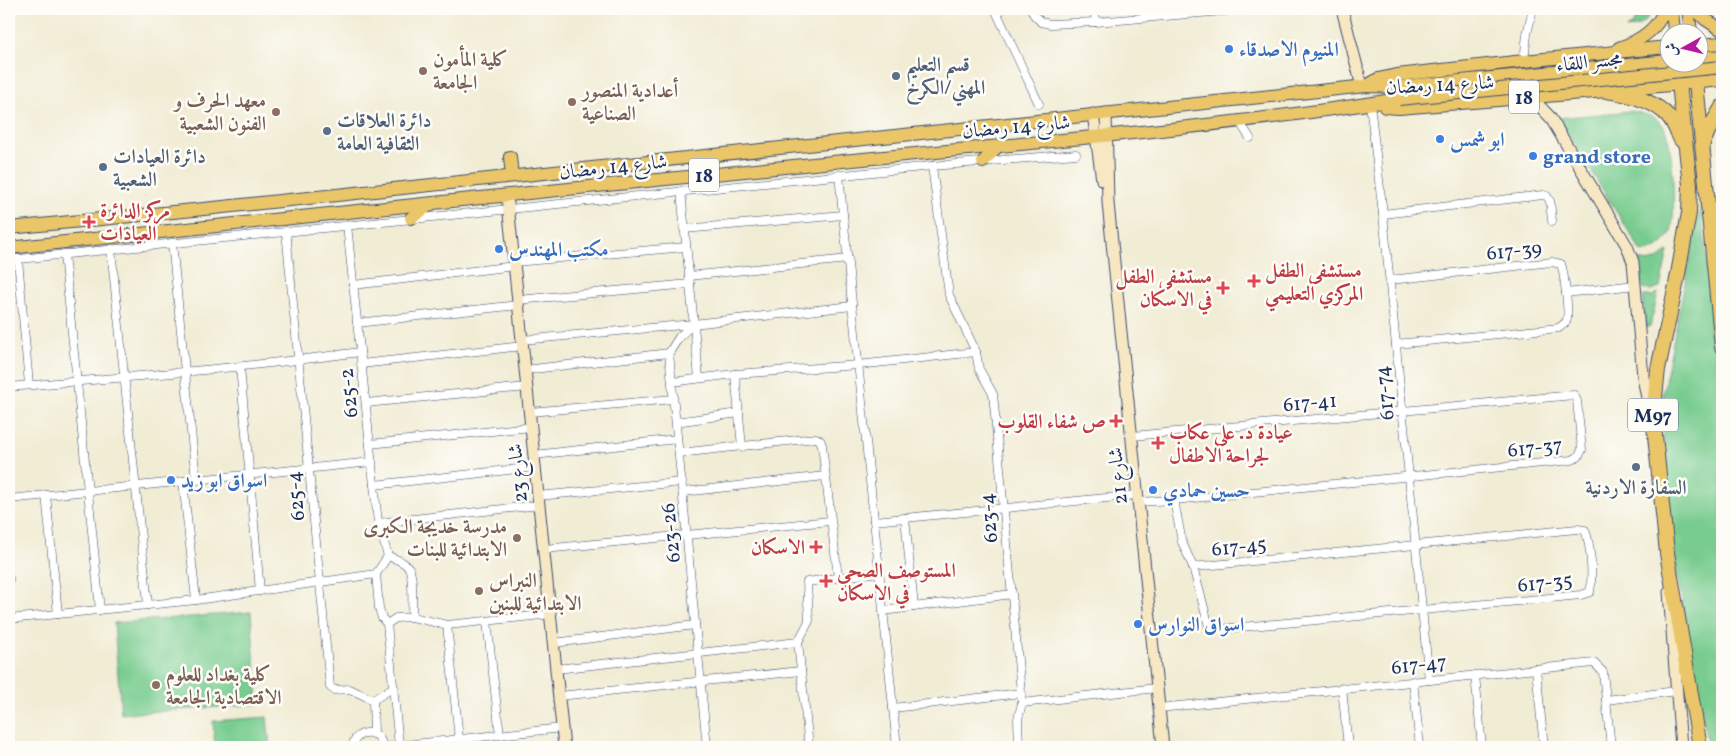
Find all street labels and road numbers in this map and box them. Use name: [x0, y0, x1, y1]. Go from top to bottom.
street label: مجسر اللقاء: [1555, 46, 1624, 80]
street label: شارع 14 رمضان: [1385, 69, 1495, 105]
road number: 18: [1509, 80, 1539, 114]
street label: شارع 14 رمضان: [961, 109, 1072, 149]
street label: شارع 14 رمضان: [558, 148, 669, 190]
road number: 18: [689, 158, 719, 192]
street label: 617-39: [1485, 235, 1543, 269]
street label: 617-74: [1369, 364, 1403, 422]
street label: 625-2: [333, 367, 367, 419]
street label: 617-41: [1282, 388, 1338, 420]
road number: M97: [1628, 398, 1678, 432]
street label: 617-37: [1506, 432, 1564, 466]
street label: شارع 23: [502, 442, 538, 504]
street label: شارع 21: [1102, 446, 1138, 506]
street label: 625-4: [281, 470, 313, 522]
street label: 623-4: [974, 492, 1006, 544]
street label: 623-26: [655, 502, 689, 564]
street label: 617-45: [1210, 531, 1268, 565]
street label: 617-35: [1516, 567, 1574, 601]
street label: 617-47: [1390, 649, 1448, 683]

